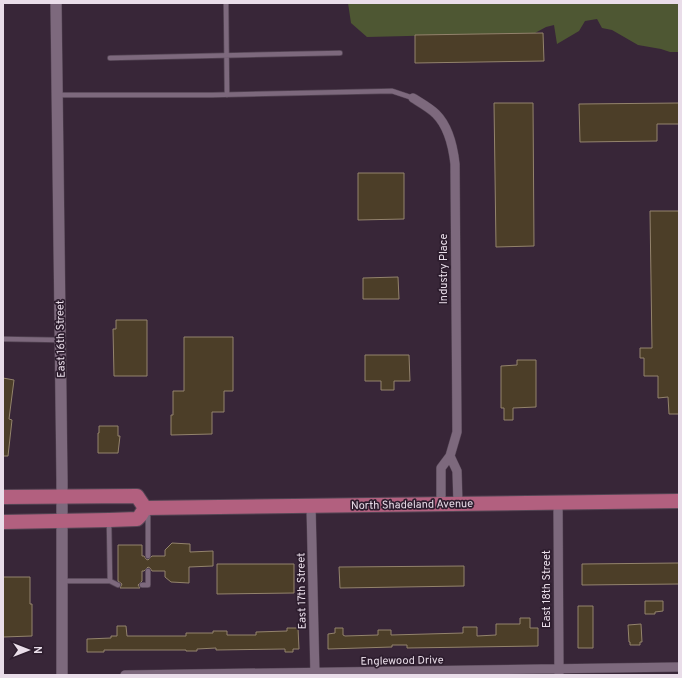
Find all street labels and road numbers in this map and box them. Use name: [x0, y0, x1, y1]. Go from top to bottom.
street label: Industry Place: [437, 234, 451, 304]
street label: East 16th Street: [53, 300, 69, 378]
street label: North Shadeland Avenue: [351, 497, 473, 513]
street label: East 18th Street: [540, 550, 554, 628]
street label: East 17th Street: [294, 553, 310, 629]
street label: Englewood Drive: [360, 653, 444, 669]

